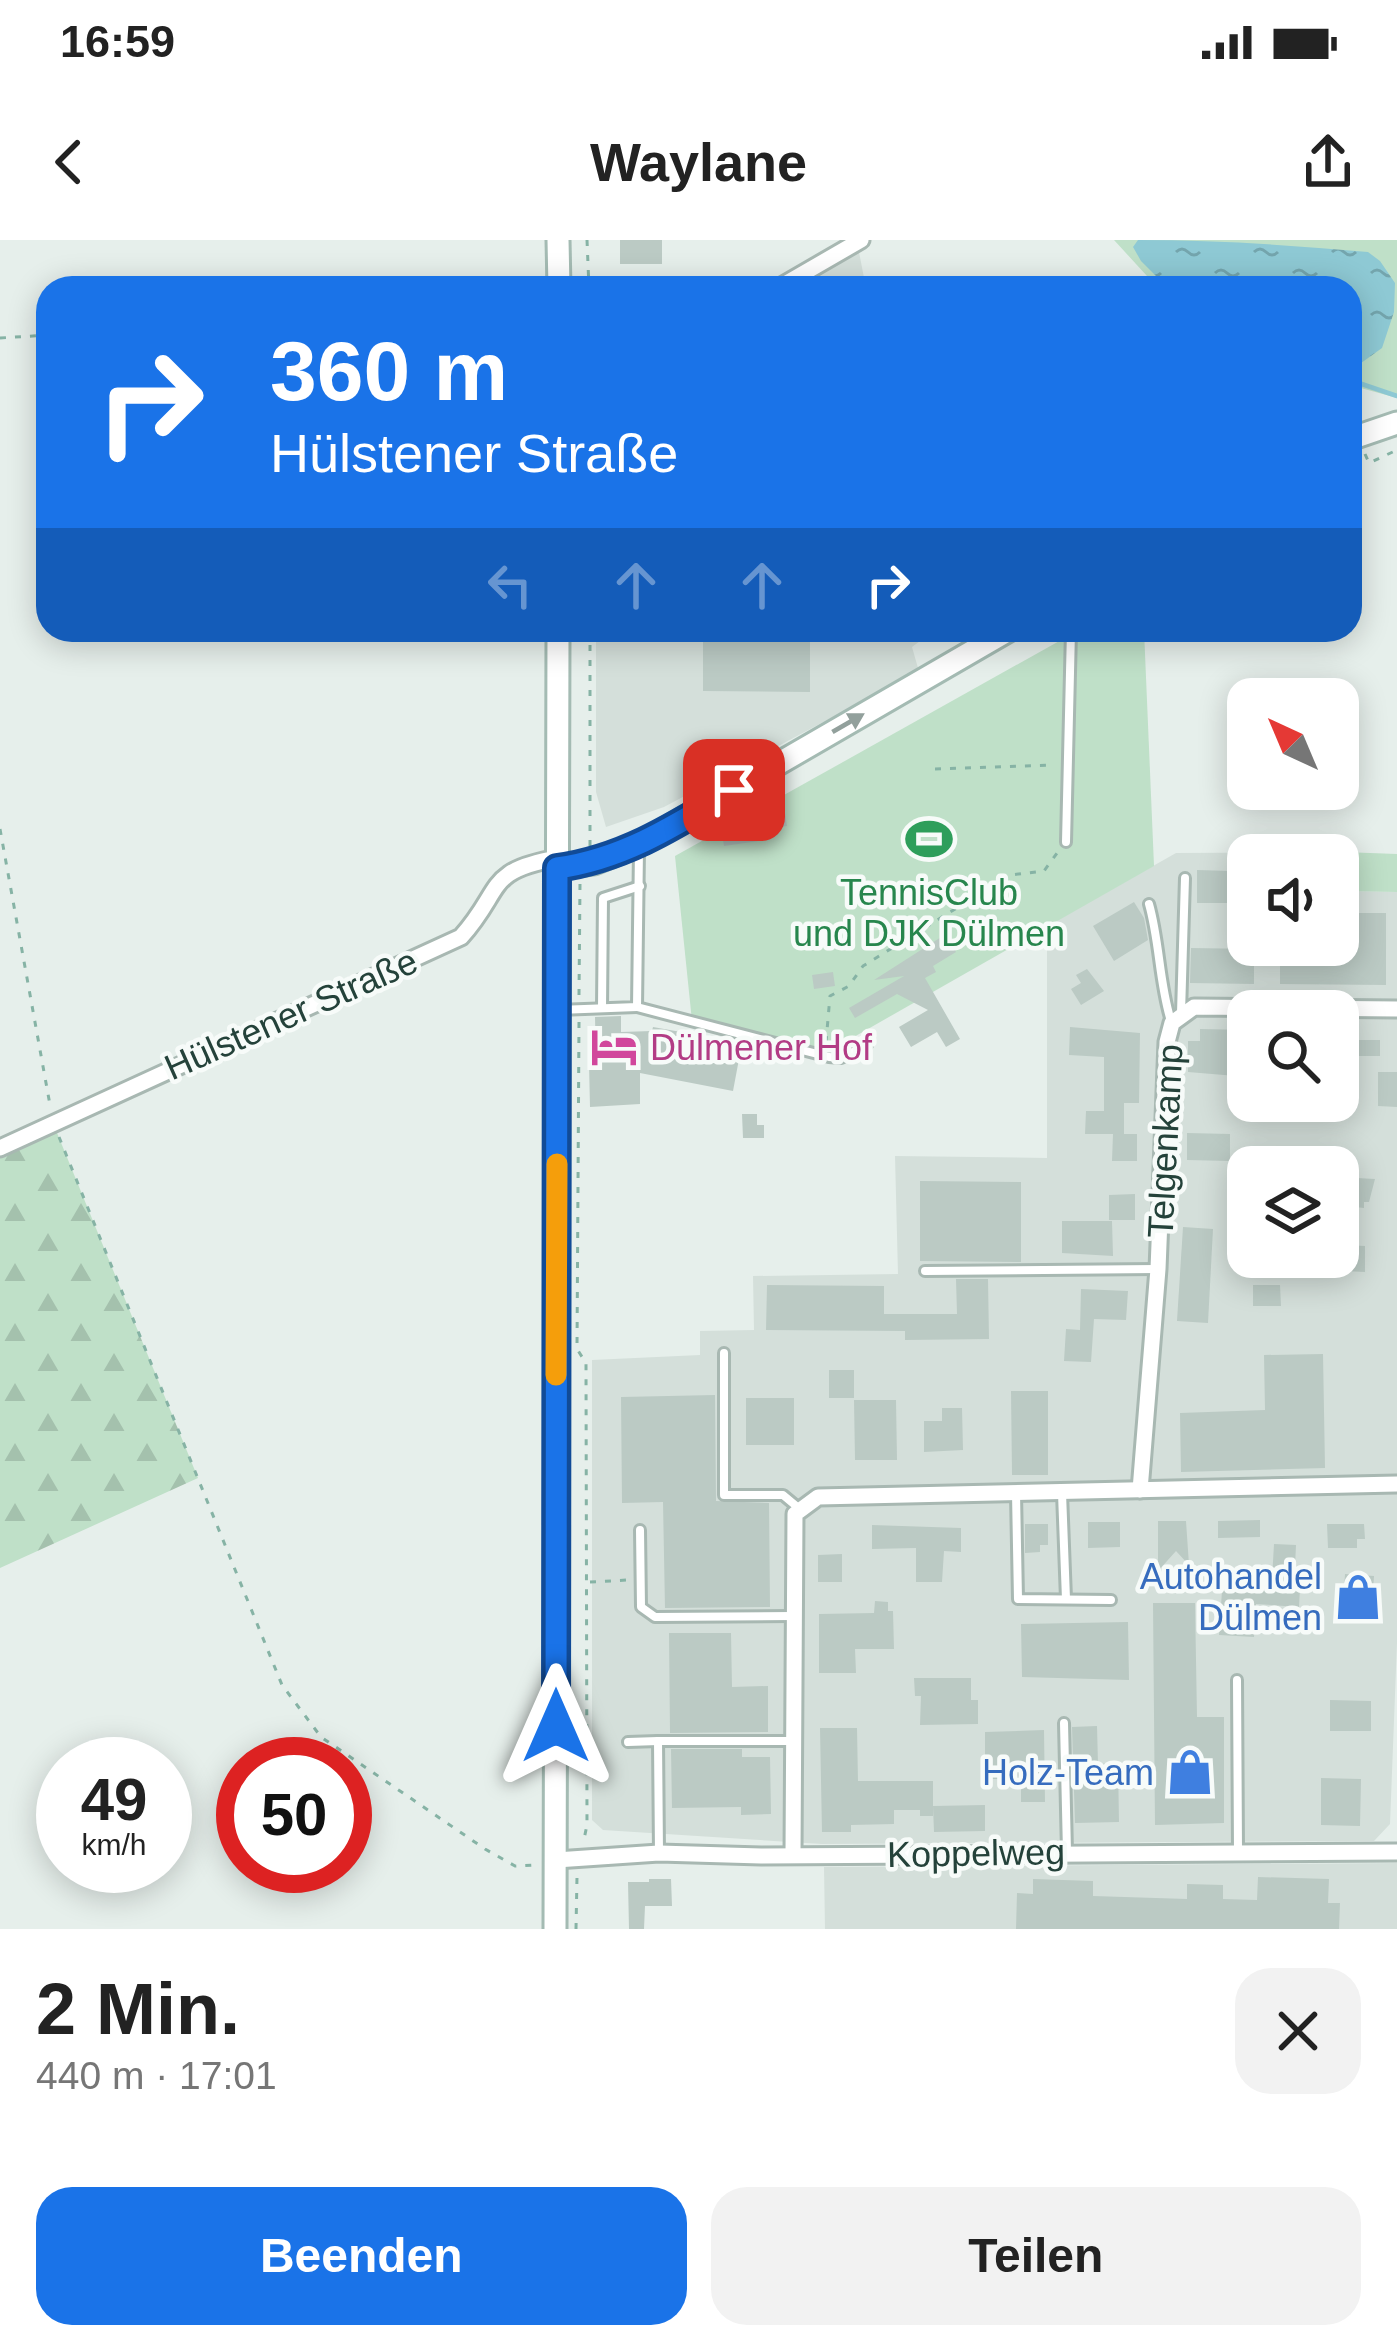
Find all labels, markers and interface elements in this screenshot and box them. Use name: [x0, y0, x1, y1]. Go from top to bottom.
text: 16:59: [60, 16, 175, 67]
icon: back: [36, 129, 102, 195]
icon: share: [1295, 129, 1361, 195]
text: Waylane: [590, 132, 807, 192]
icon: right: [72, 324, 228, 480]
text: 360 m: [270, 324, 508, 418]
text: Hülstener Straße: [270, 423, 678, 483]
icon: left: [477, 552, 543, 618]
icon: ahead: [603, 552, 669, 618]
icon: ahead: [729, 552, 795, 618]
icon: right: [855, 552, 921, 618]
north arrow: [1227, 678, 1359, 810]
map controls: [1227, 678, 1359, 1278]
one-way arrow: [832, 713, 865, 734]
pin: [683, 739, 785, 841]
icon: arrive: [701, 757, 767, 823]
sports icon: TennisClub und DJK Dülmen: [904, 814, 954, 864]
button: sound: [1227, 834, 1359, 966]
place label: TennisClub und DJK Dülmen: [793, 872, 1065, 954]
street label: Hülstener Straße: [158, 940, 424, 1088]
button: search: [1227, 990, 1359, 1122]
hotel icon: Dülmener Hof: [589, 1022, 639, 1072]
place label: Dülmener Hof: [650, 1027, 873, 1068]
street label: Telgenkamp: [1139, 1043, 1191, 1239]
button: layers: [1227, 1146, 1359, 1278]
place label: Autohandel Dülmen: [1140, 1556, 1322, 1638]
shop icon: Autohandel Dülmen: [1333, 1572, 1383, 1622]
position arrow: [493, 1663, 619, 1789]
speed limit sign: 50: [216, 1737, 372, 1893]
shop icon: Holz-Team: [1165, 1747, 1215, 1797]
place label: Holz-Team: [982, 1752, 1154, 1793]
text: 49: [81, 1766, 147, 1833]
text: km/h: [81, 1828, 147, 1861]
street label: Koppelweg: [887, 1831, 1065, 1875]
button: close: [1235, 1968, 1361, 2094]
text: 2 Min.: [36, 1969, 240, 2049]
text: 440 m · 17:01: [36, 2054, 277, 2097]
button: Beenden: [36, 2187, 687, 2325]
button: Teilen: [711, 2187, 1361, 2325]

